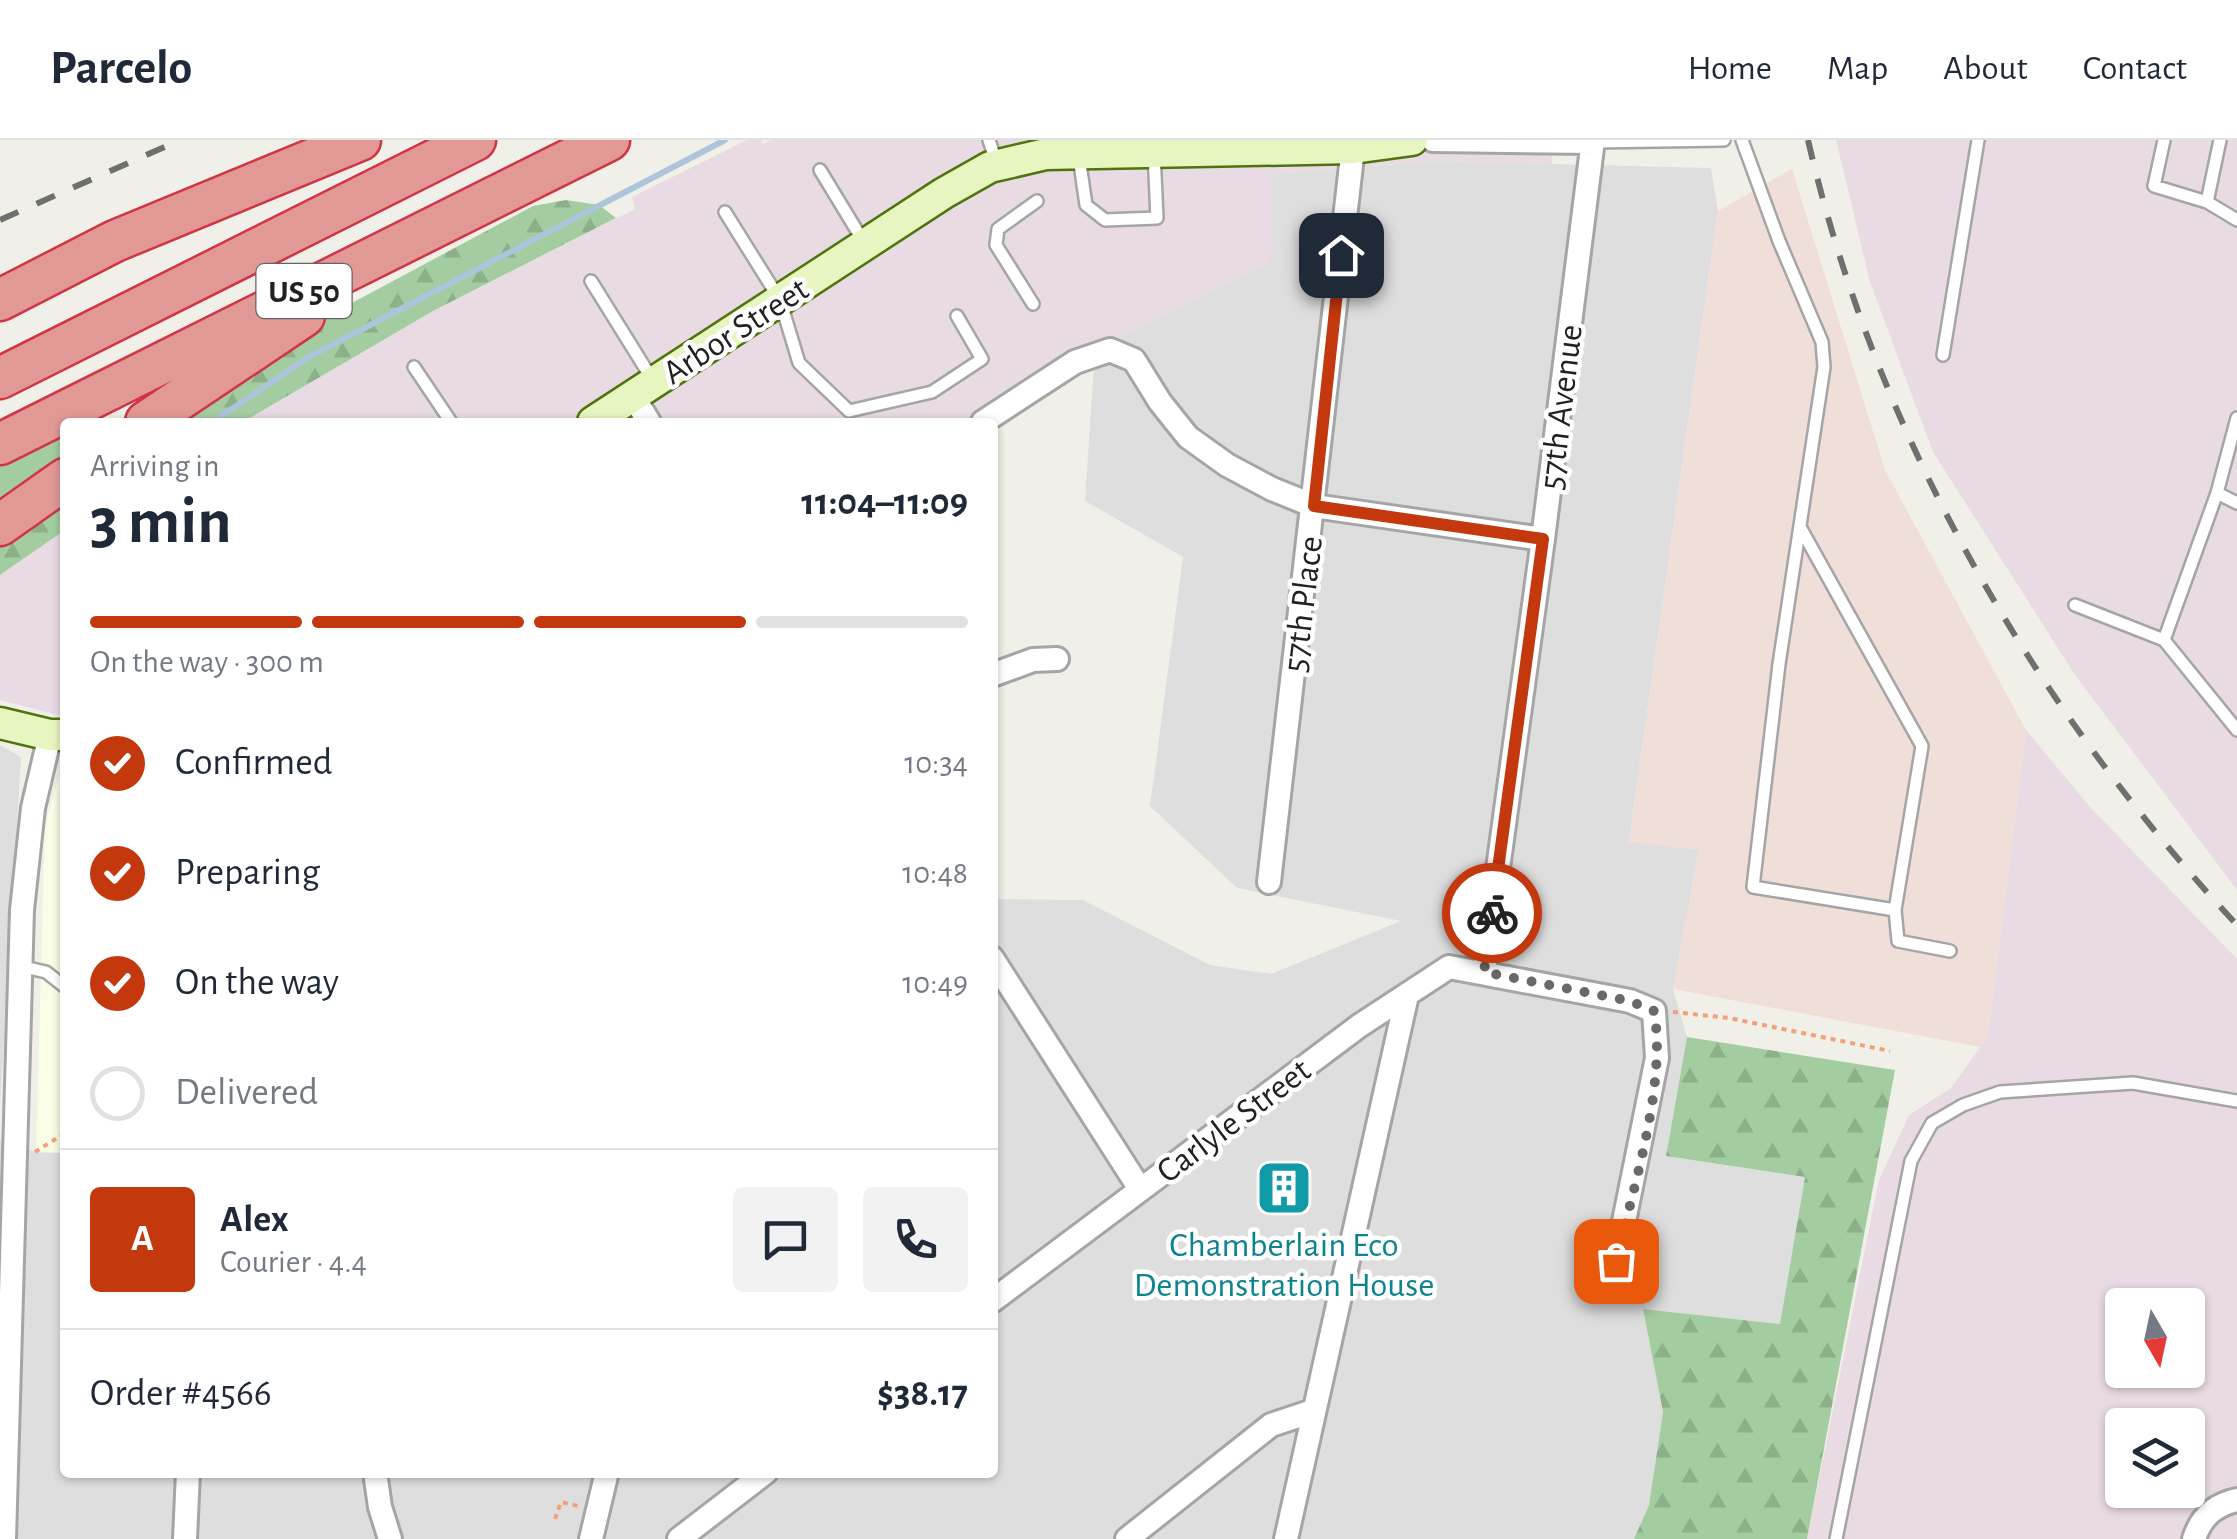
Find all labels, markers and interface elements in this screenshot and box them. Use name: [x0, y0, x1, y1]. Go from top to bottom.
text: Parcelo: [50, 45, 192, 93]
text: Home: [1688, 51, 1772, 86]
text: Map: [1827, 51, 1888, 86]
text: About: [1943, 51, 2028, 86]
text: Contact: [2083, 51, 2187, 86]
pin: [1299, 213, 1384, 298]
icon: home: [1314, 228, 1369, 283]
road number: US 50: [256, 264, 352, 318]
street label: Arbor Street: [657, 272, 815, 391]
street label: 57th Avenue: [1534, 322, 1589, 492]
text: Arriving in: [90, 450, 219, 482]
text: 11:04–11:09: [801, 484, 968, 522]
text: 3 min: [90, 490, 232, 555]
street label: 57th Place: [1278, 534, 1329, 674]
text: On the way · 300 m: [90, 646, 324, 678]
icon: check: [90, 736, 145, 791]
text: Confirmed: [175, 744, 332, 782]
text: 10:34: [904, 747, 968, 779]
icon: check: [90, 846, 145, 901]
text: Preparing: [175, 854, 320, 892]
text: 10:48: [902, 857, 968, 889]
courier: [1442, 863, 1542, 963]
icon: bike: [1465, 886, 1520, 941]
icon: check: [90, 956, 145, 1011]
text: On the way: [175, 964, 339, 1002]
text: 10:49: [902, 967, 968, 999]
street label: Carlyle Street: [1151, 1052, 1317, 1190]
text: Delivered: [175, 1074, 318, 1112]
building icon: Chamberlain Eco Demonstration House: [1254, 1158, 1314, 1218]
button: chat: [733, 1187, 838, 1292]
button: phone: [863, 1187, 968, 1292]
text: Alex: [220, 1201, 289, 1239]
pin: [1574, 1219, 1659, 1304]
text: A: [131, 1220, 154, 1258]
place label: Chamberlain Eco Demonstration House: [1134, 1228, 1434, 1303]
icon: bag: [1589, 1234, 1644, 1289]
text: Courier · 4.4: [220, 1246, 367, 1278]
north arrow: [2105, 1288, 2205, 1388]
map controls: [2105, 1288, 2205, 1508]
text: Order #4566: [90, 1375, 272, 1413]
text: $38.17: [877, 1375, 968, 1413]
button: layers: [2105, 1408, 2205, 1508]

